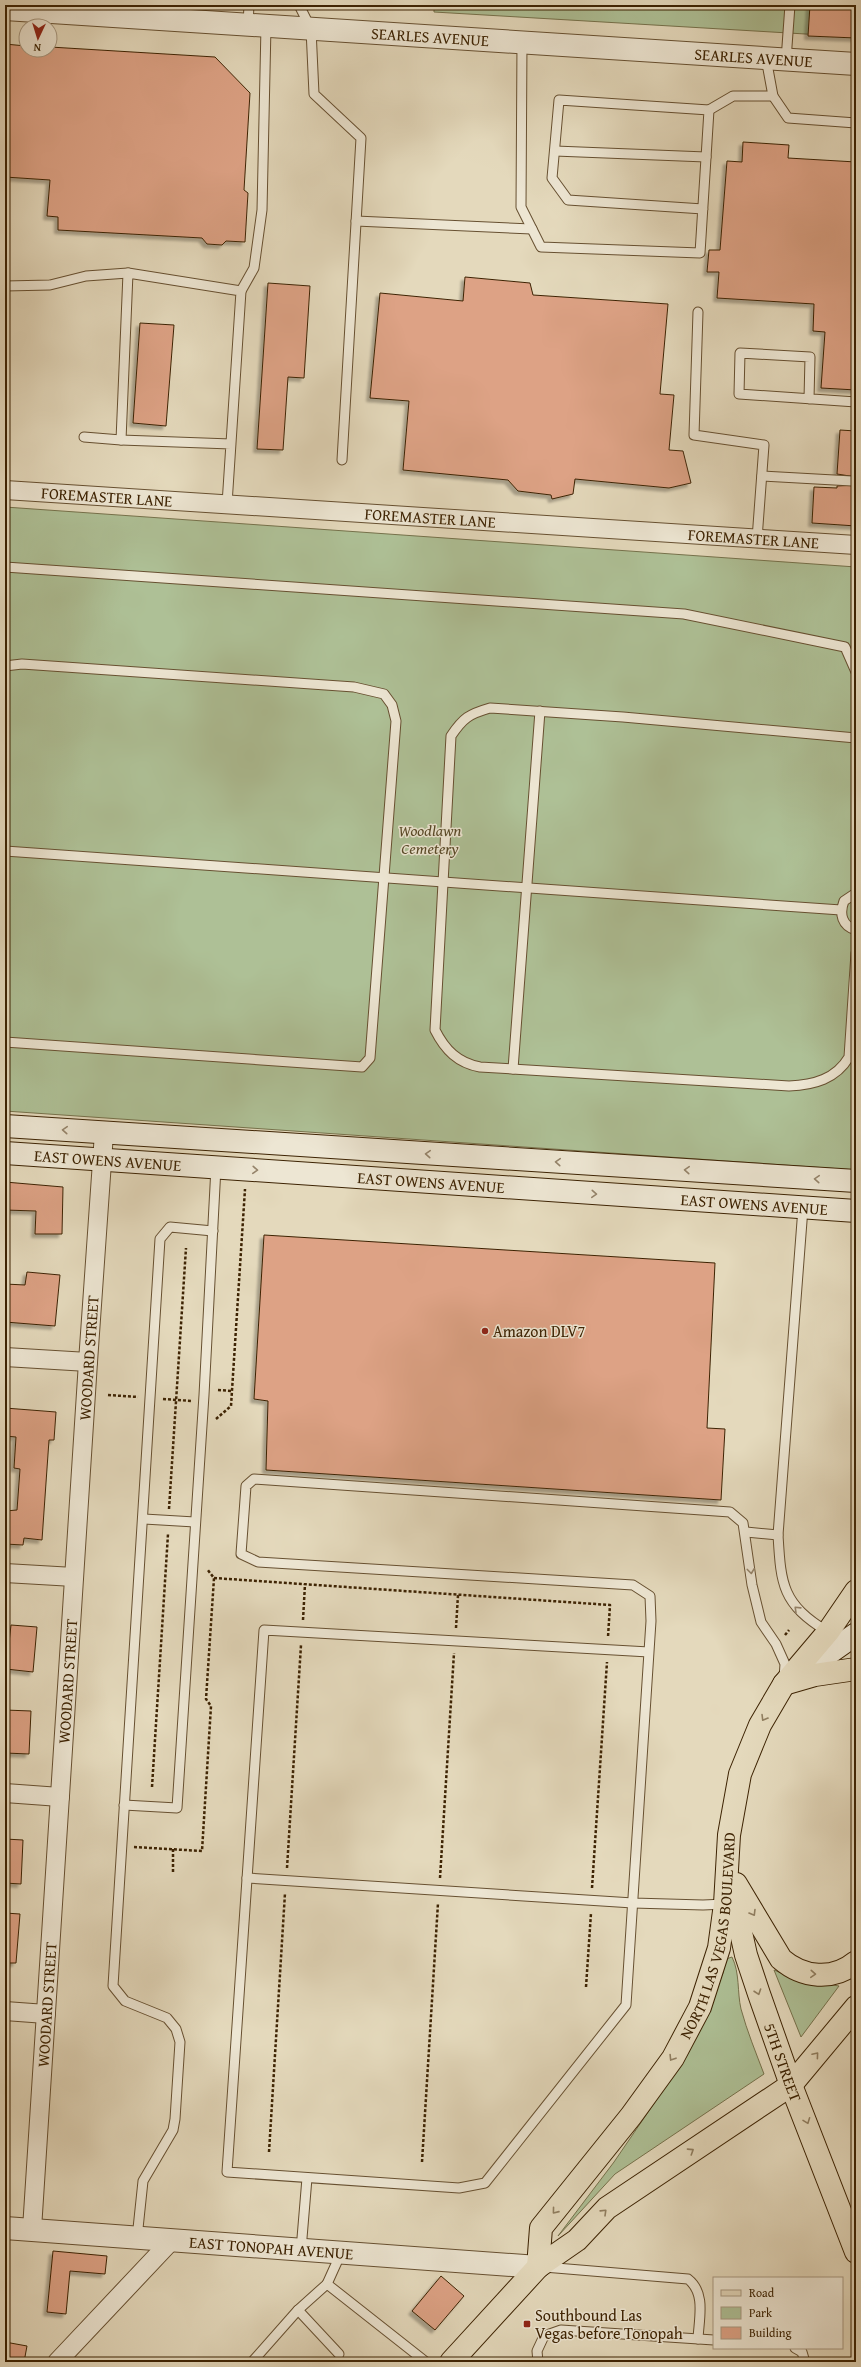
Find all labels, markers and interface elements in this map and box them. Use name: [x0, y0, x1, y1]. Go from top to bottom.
north arrow: [18, 18, 58, 58]
street label: SEARLES AVENUE: [370, 21, 490, 52]
text: N: [32, 40, 42, 56]
street label: SEARLES AVENUE: [694, 42, 813, 73]
street label: FOREMASTER LANE: [40, 480, 173, 513]
street label: FOREMASTER LANE: [364, 501, 496, 534]
street label: FOREMASTER LANE: [687, 522, 820, 555]
park label: Woodlawn Cemetery: [399, 818, 461, 860]
one-way arrow: [62, 1126, 68, 1135]
street label: EAST OWENS AVENUE: [33, 1143, 182, 1177]
one-way arrow: [425, 1149, 431, 1158]
one-way arrow: [555, 1158, 561, 1166]
street label: EAST OWENS AVENUE: [357, 1165, 505, 1199]
one-way arrow: [252, 1166, 258, 1175]
one-way arrow: [684, 1166, 690, 1175]
one-way arrow: [814, 1174, 820, 1183]
street label: EAST OWENS AVENUE: [680, 1187, 829, 1221]
one-way arrow: [591, 1189, 597, 1198]
street label: WOODARD STREET: [72, 1294, 105, 1421]
place label: Amazon DLV7: [493, 1319, 586, 1343]
marker: Amazon DLV7: [480, 1326, 490, 1336]
one-way arrow: [746, 1568, 755, 1574]
one-way arrow: [794, 1606, 802, 1614]
street label: WOODARD STREET: [51, 1618, 83, 1744]
one-way arrow: [761, 1714, 769, 1721]
street label: NORTH LAS VEGAS BOULEVARD: [673, 1831, 741, 2043]
one-way arrow: [749, 1909, 756, 1916]
street label: WOODARD STREET: [30, 1941, 63, 2068]
one-way arrow: [810, 1970, 816, 1979]
one-way arrow: [753, 1988, 762, 1995]
street label: 5TH STREET: [758, 2020, 808, 2105]
one-way arrow: [812, 2053, 819, 2060]
one-way arrow: [669, 2054, 677, 2061]
one-way arrow: [802, 2118, 810, 2125]
one-way arrow: [687, 2149, 694, 2156]
one-way arrow: [553, 2207, 560, 2214]
one-way arrow: [599, 2209, 607, 2217]
street label: EAST TONOPAH AVENUE: [188, 2230, 354, 2265]
legend: [713, 2277, 843, 2349]
text: Road: [749, 2284, 775, 2301]
place label: Southbound Las Vegas before Tonopah: [535, 2303, 683, 2345]
text: Park: [749, 2304, 773, 2321]
marker: Southbound Las Vegas before Tonopah: [522, 2319, 532, 2329]
text: Building: [749, 2324, 792, 2341]

